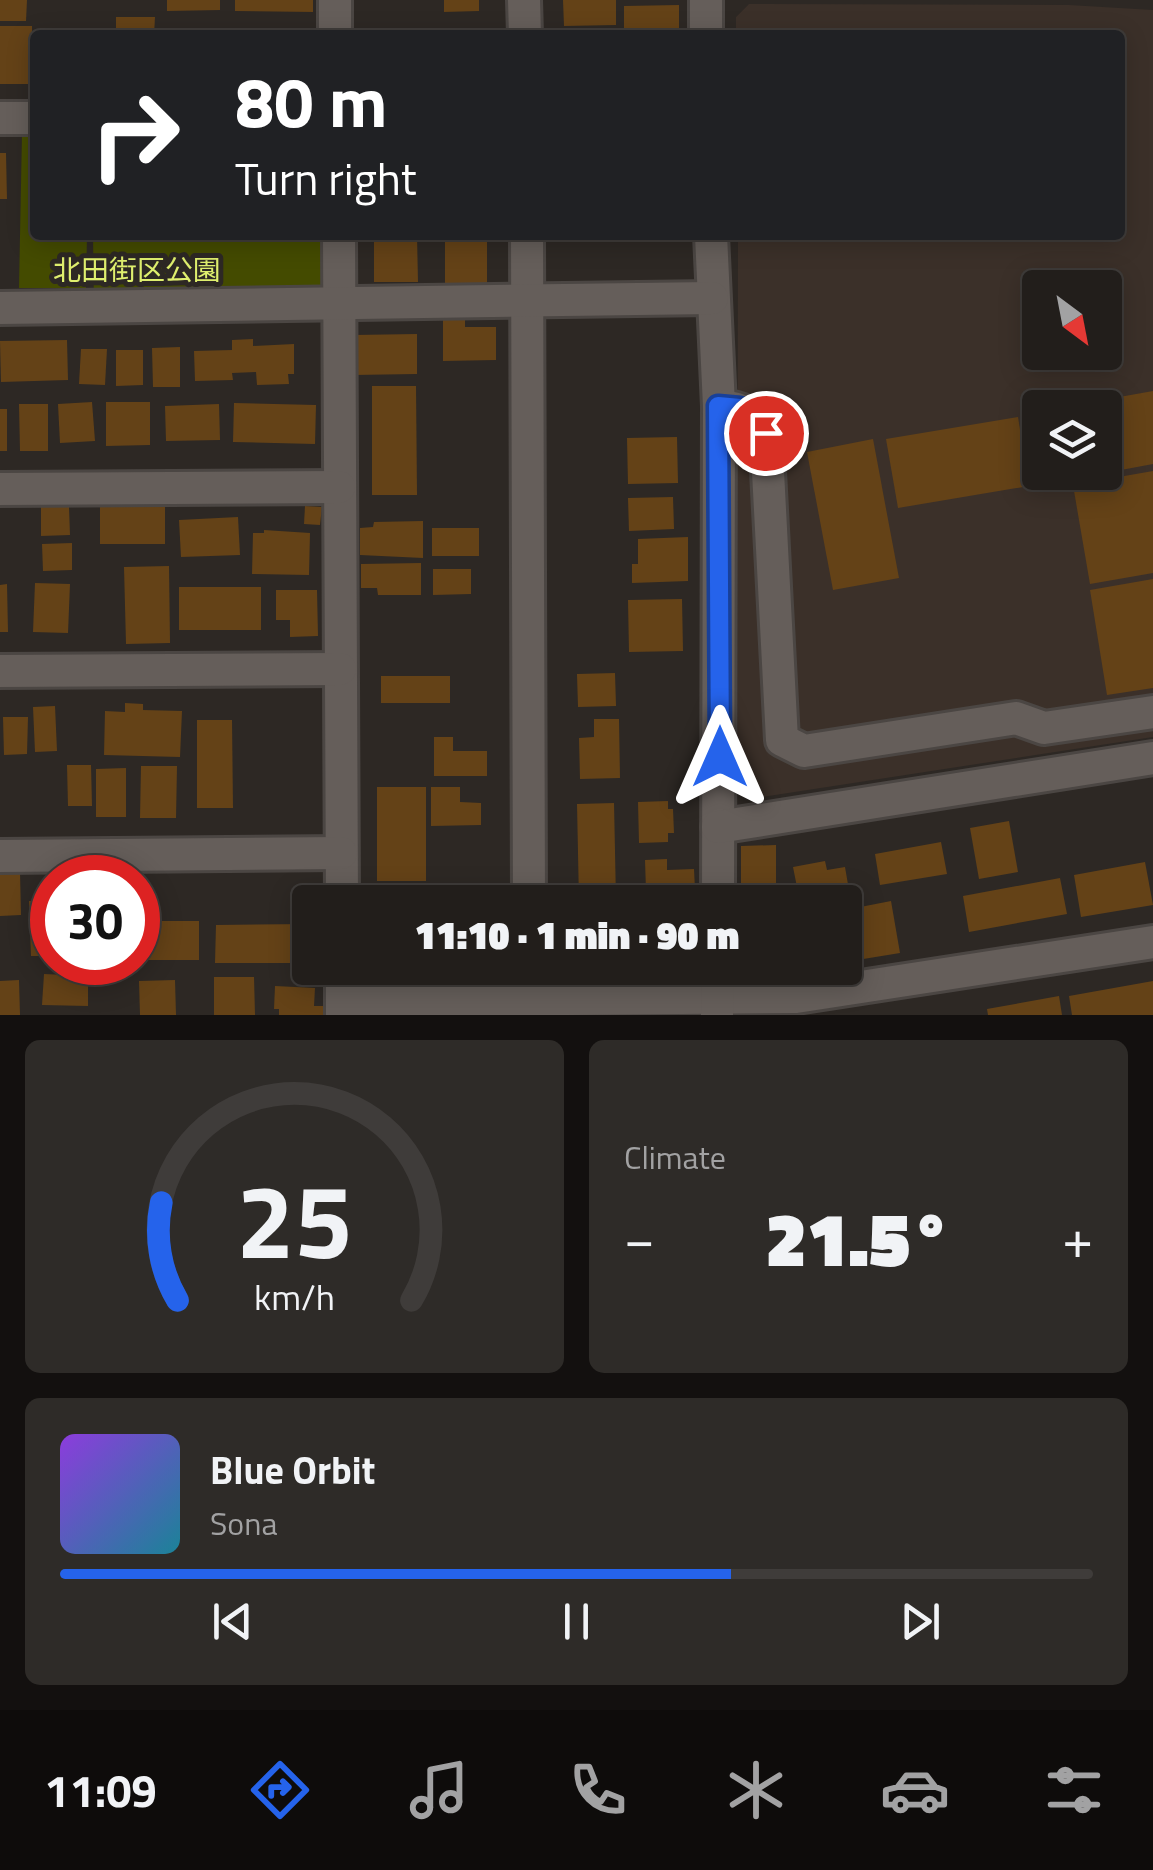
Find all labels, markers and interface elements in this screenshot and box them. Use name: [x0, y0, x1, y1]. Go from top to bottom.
text: 80 m: [235, 48, 388, 154]
icon: right: [70, 70, 200, 200]
text: Turn right: [235, 144, 417, 212]
park label: 北田街区公園: [53, 248, 221, 291]
north arrow: [1022, 270, 1122, 370]
map controls: [1022, 270, 1122, 490]
button: layers: [1022, 390, 1122, 490]
pin: [724, 391, 809, 476]
icon: arrive: [739, 406, 794, 461]
position arrow: [668, 705, 772, 809]
speed limit sign: 30: [30, 855, 160, 985]
text: 11:10 · 1 min · 90 m: [415, 906, 739, 964]
text: Climate: [624, 1133, 726, 1181]
text: 25: [236, 1140, 353, 1298]
text: 21.5°: [765, 1181, 952, 1295]
text: −: [624, 1196, 655, 1279]
text: +: [1062, 1196, 1093, 1279]
text: km/h: [254, 1269, 335, 1324]
text: Blue Orbit: [210, 1441, 375, 1499]
text: Sona: [210, 1499, 277, 1547]
icon: previous: [205, 1594, 260, 1649]
icon: pause: [549, 1594, 604, 1649]
icon: next: [893, 1594, 948, 1649]
icon: directions: [245, 1755, 315, 1825]
icon: music: [404, 1755, 474, 1825]
icon: phone: [563, 1755, 633, 1825]
icon: climate: [721, 1755, 791, 1825]
icon: car: [880, 1755, 950, 1825]
icon: filters: [1039, 1755, 1109, 1825]
text: 11:09: [44, 1756, 157, 1824]

